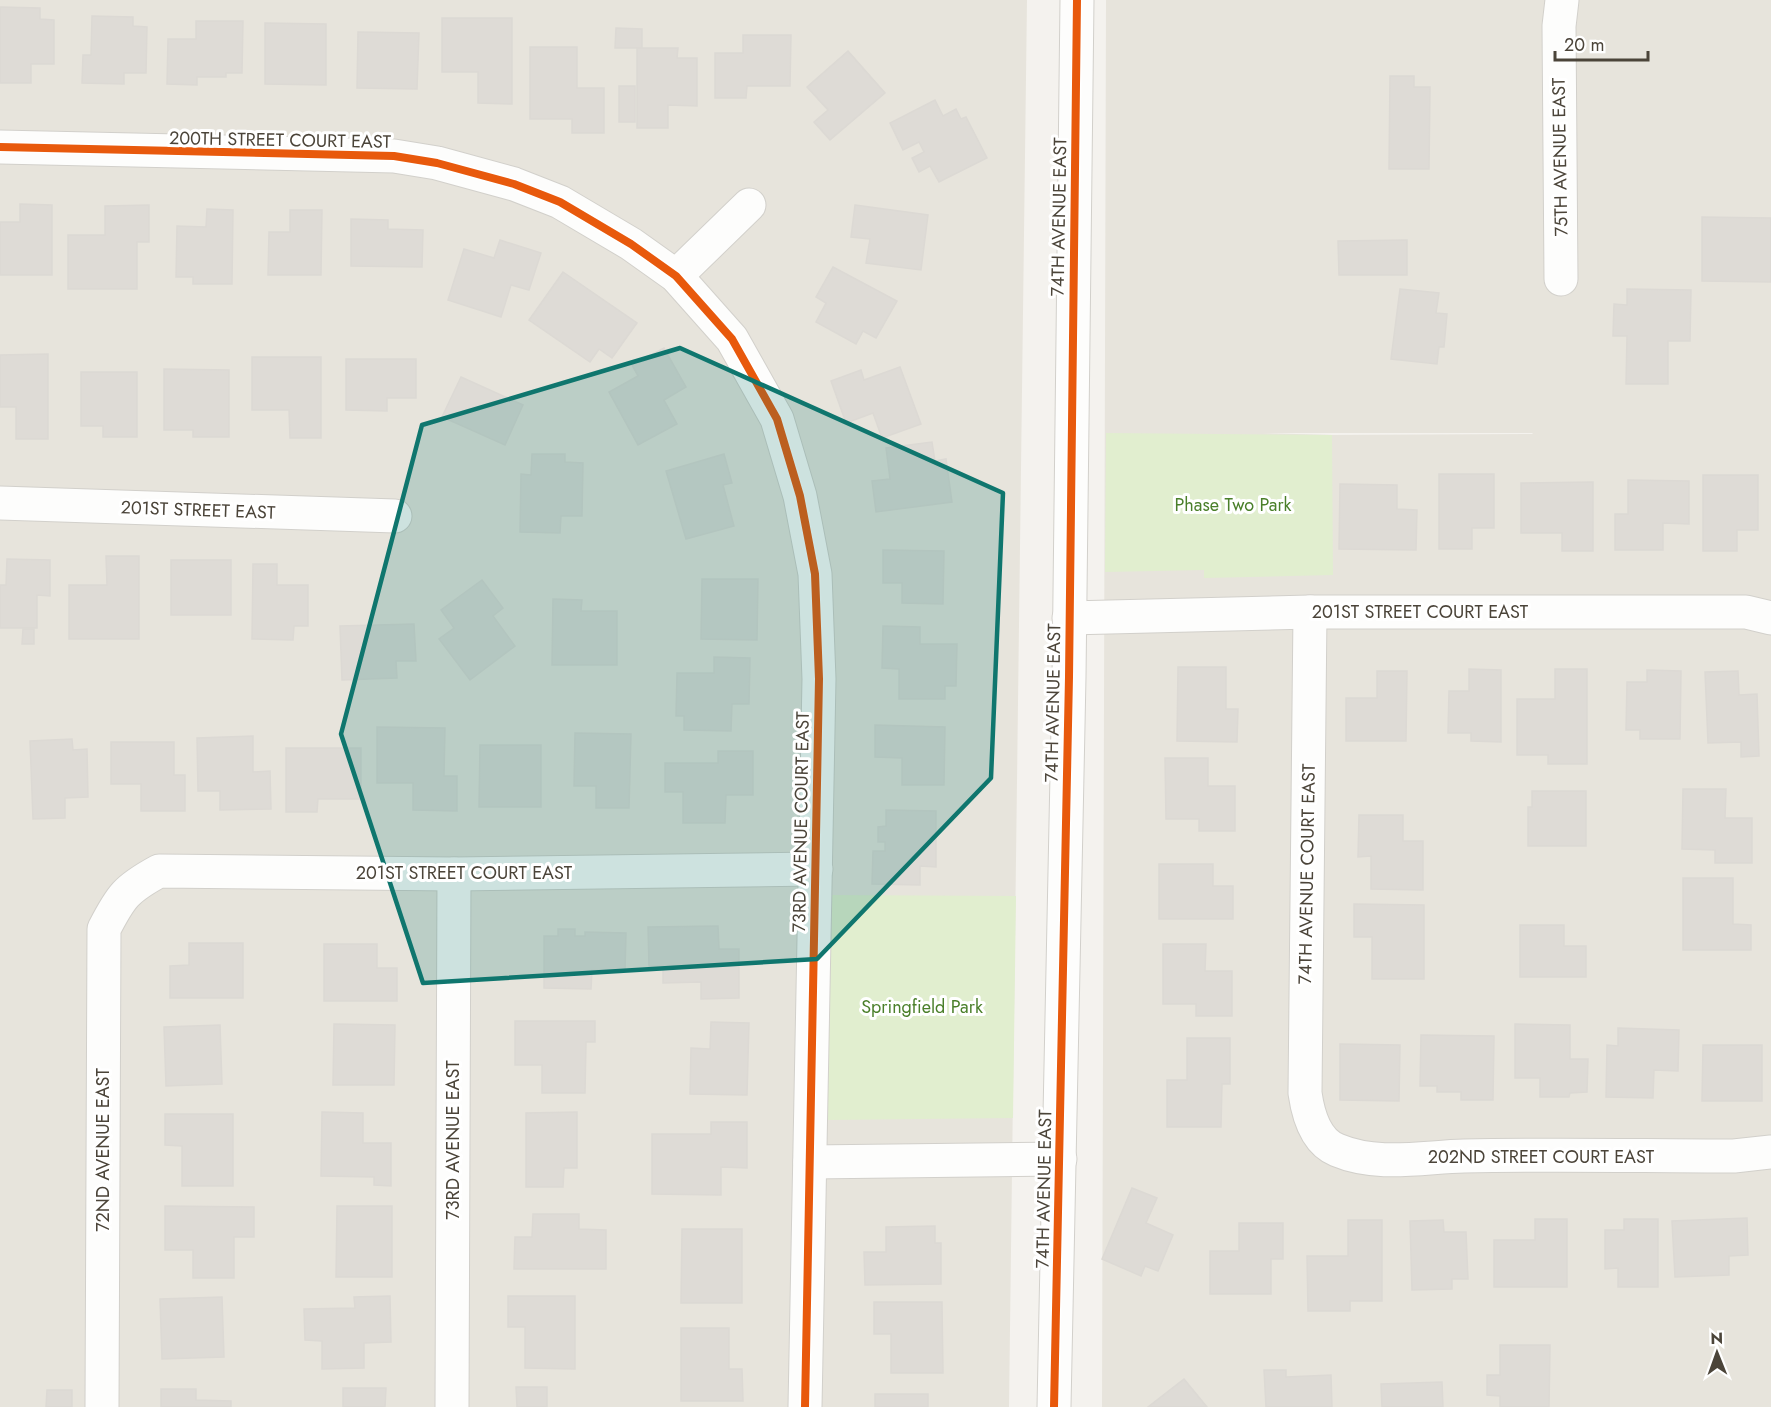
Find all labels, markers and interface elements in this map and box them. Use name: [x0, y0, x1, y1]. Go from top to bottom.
scale bar: [1555, 24, 1648, 62]
text: 20 m: [1564, 32, 1604, 58]
street label: 75TH AVENUE EAST: [1546, 77, 1574, 237]
street label: 200TH STREET COURT EAST: [169, 125, 392, 155]
street label: 74TH AVENUE EAST: [1045, 137, 1073, 297]
park label: Phase Two Park: [1175, 492, 1292, 518]
street label: 201ST STREET EAST: [120, 494, 276, 526]
street label: 201ST STREET COURT EAST: [1312, 599, 1529, 625]
street label: 74TH AVENUE EAST: [1039, 623, 1067, 783]
street label: 73RD AVENUE COURT EAST: [786, 711, 816, 933]
street label: 74TH AVENUE COURT EAST: [1292, 763, 1322, 985]
street label: 201ST STREET COURT EAST: [356, 860, 573, 886]
park label: Springfield Park: [861, 994, 983, 1020]
street label: 73RD AVENUE EAST: [440, 1060, 466, 1220]
street label: 72ND AVENUE EAST: [90, 1068, 116, 1232]
street label: 74TH AVENUE EAST: [1030, 1109, 1058, 1269]
street label: 202ND STREET COURT EAST: [1428, 1144, 1655, 1170]
north arrow: [1687, 1323, 1747, 1383]
text: N: [1710, 1327, 1723, 1350]

